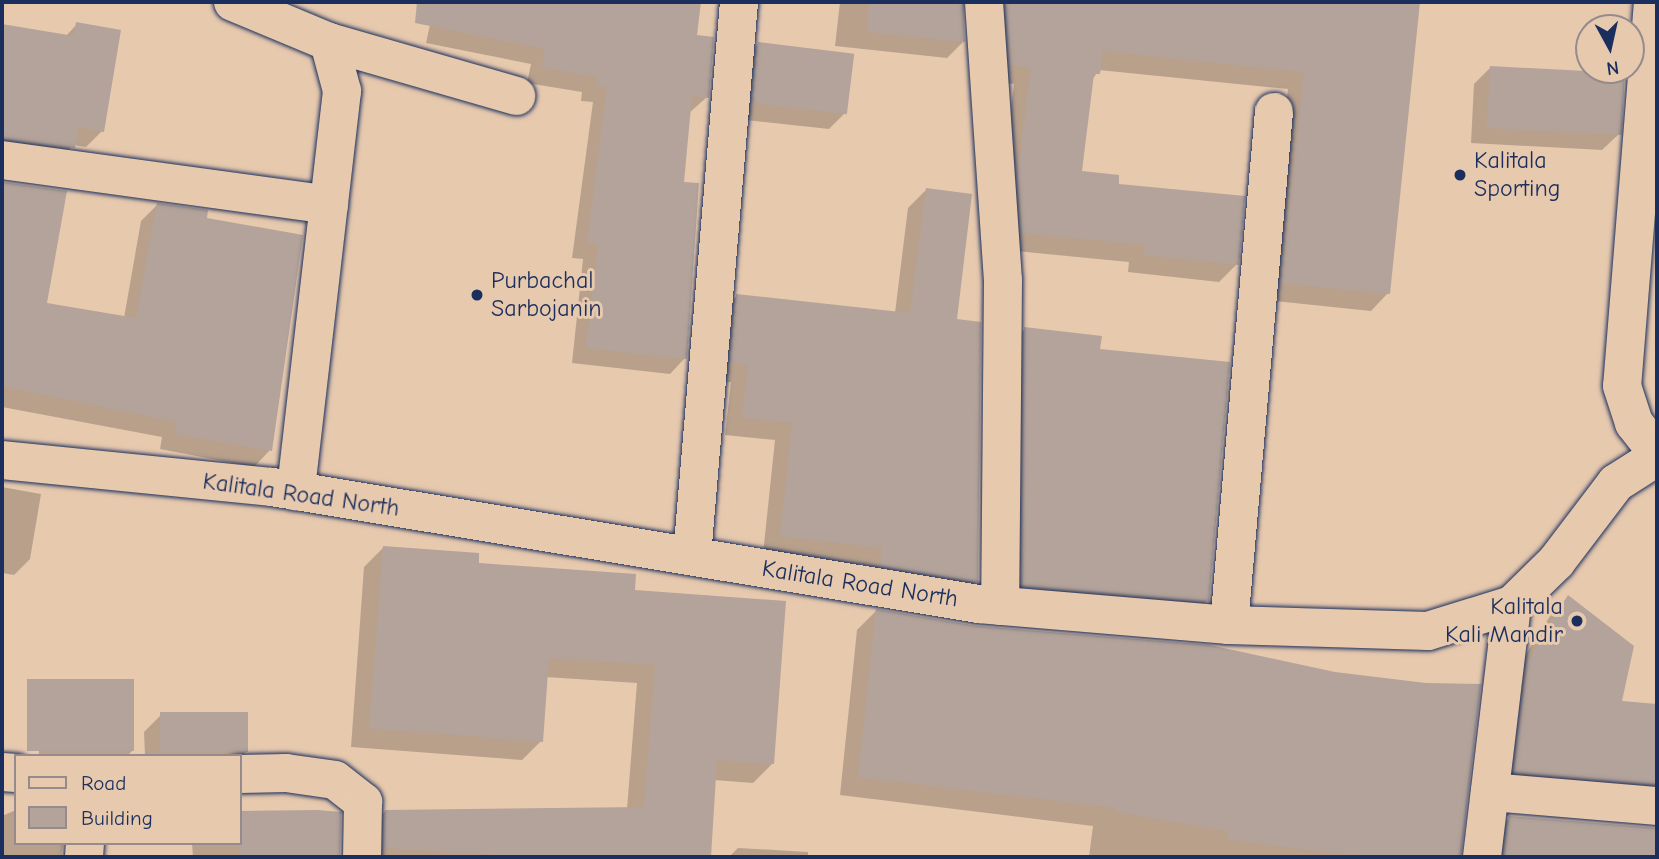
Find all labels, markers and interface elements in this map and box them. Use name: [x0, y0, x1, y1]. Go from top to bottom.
north arrow: [1575, 14, 1645, 84]
text: N: [1605, 56, 1620, 80]
place label: Kalitala Sporting: [1474, 147, 1561, 203]
marker: Kalitala Sporting: [1452, 167, 1468, 183]
place label: Purbachal Sarbojanin: [491, 267, 602, 323]
marker: Purbachal Sarbojanin: [469, 287, 485, 303]
street label: Kalitala Road North: [201, 467, 401, 523]
street label: Kalitala Road North: [760, 554, 960, 614]
place label: Kalitala Kali Mandir: [1445, 593, 1563, 649]
marker: Kalitala Kali Mandir: [1569, 613, 1585, 629]
legend: [14, 754, 242, 845]
text: Road: [81, 771, 126, 795]
text: Building: [81, 806, 153, 830]

